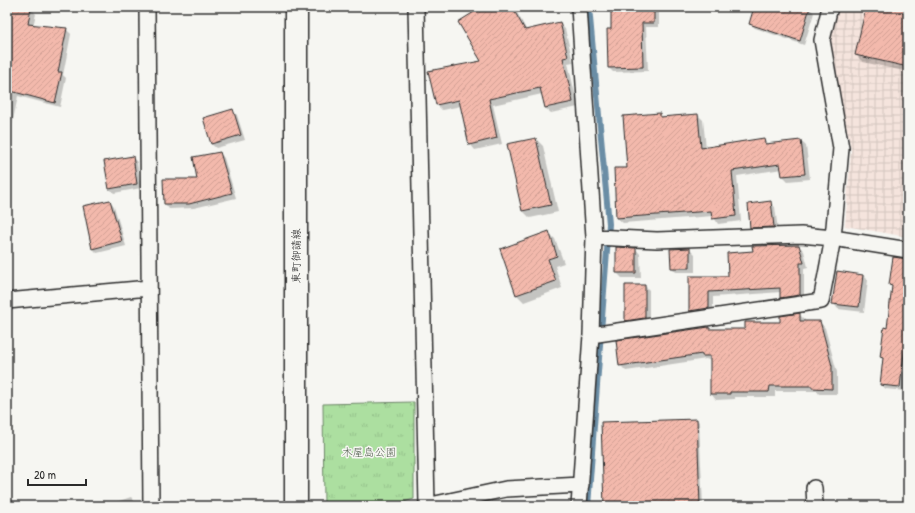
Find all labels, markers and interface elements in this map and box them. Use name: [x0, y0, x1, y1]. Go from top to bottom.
street label: 東町御請線: [289, 229, 303, 284]
park label: 木屋島公園: [342, 445, 397, 459]
scale bar: [28, 461, 86, 487]
text: 20 m: [34, 466, 56, 483]

